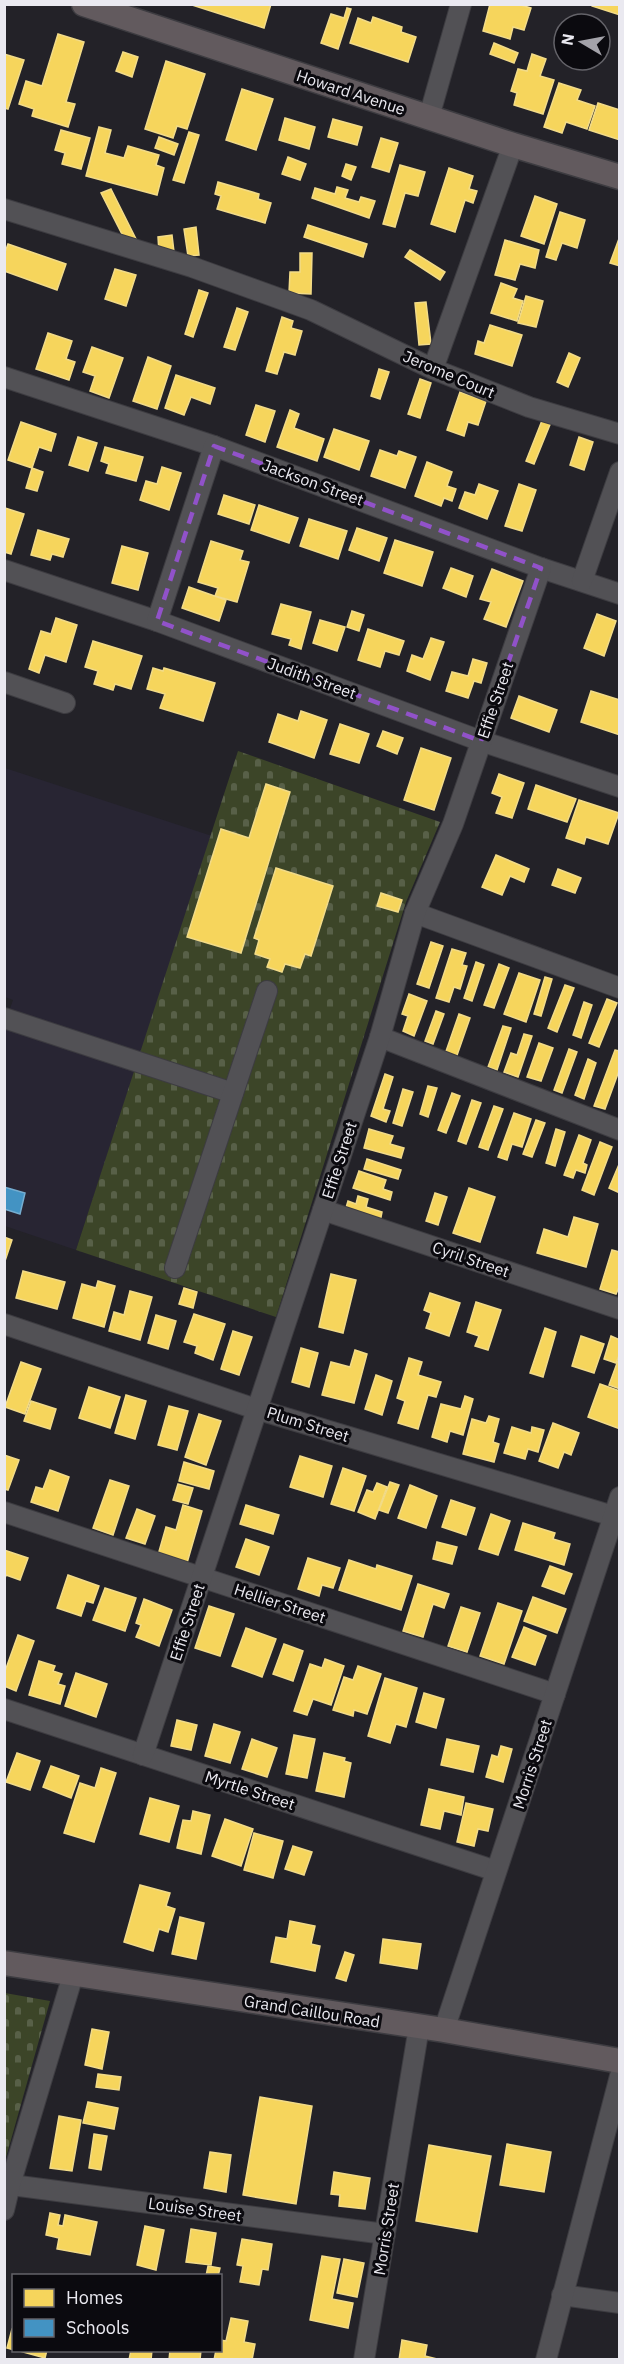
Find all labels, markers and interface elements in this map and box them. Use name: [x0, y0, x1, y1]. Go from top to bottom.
north arrow: [552, 12, 612, 72]
text: N: [556, 32, 578, 47]
street label: Howard Avenue: [294, 65, 408, 119]
street label: Jerome Court: [400, 346, 498, 402]
street label: Jackson Street: [260, 454, 366, 510]
street label: Judith Street: [265, 653, 359, 703]
street label: Effie Street: [473, 659, 517, 741]
street label: Effie Street: [317, 1119, 361, 1201]
street label: Cyril Street: [430, 1237, 512, 1281]
street label: Plum Street: [265, 1402, 351, 1446]
street label: Hellier Street: [232, 1579, 328, 1627]
street label: Effie Street: [165, 1581, 209, 1663]
street label: Morris Street: [508, 1717, 556, 1811]
street label: Myrtle Street: [203, 1766, 297, 1814]
street label: Grand Caillou Road: [243, 1990, 381, 2032]
street label: Morris Street: [369, 2181, 403, 2277]
street label: Louise Street: [147, 2193, 243, 2225]
legend: [12, 2274, 222, 2352]
text: Homes: [66, 2286, 123, 2309]
text: Schools: [66, 2316, 130, 2339]

